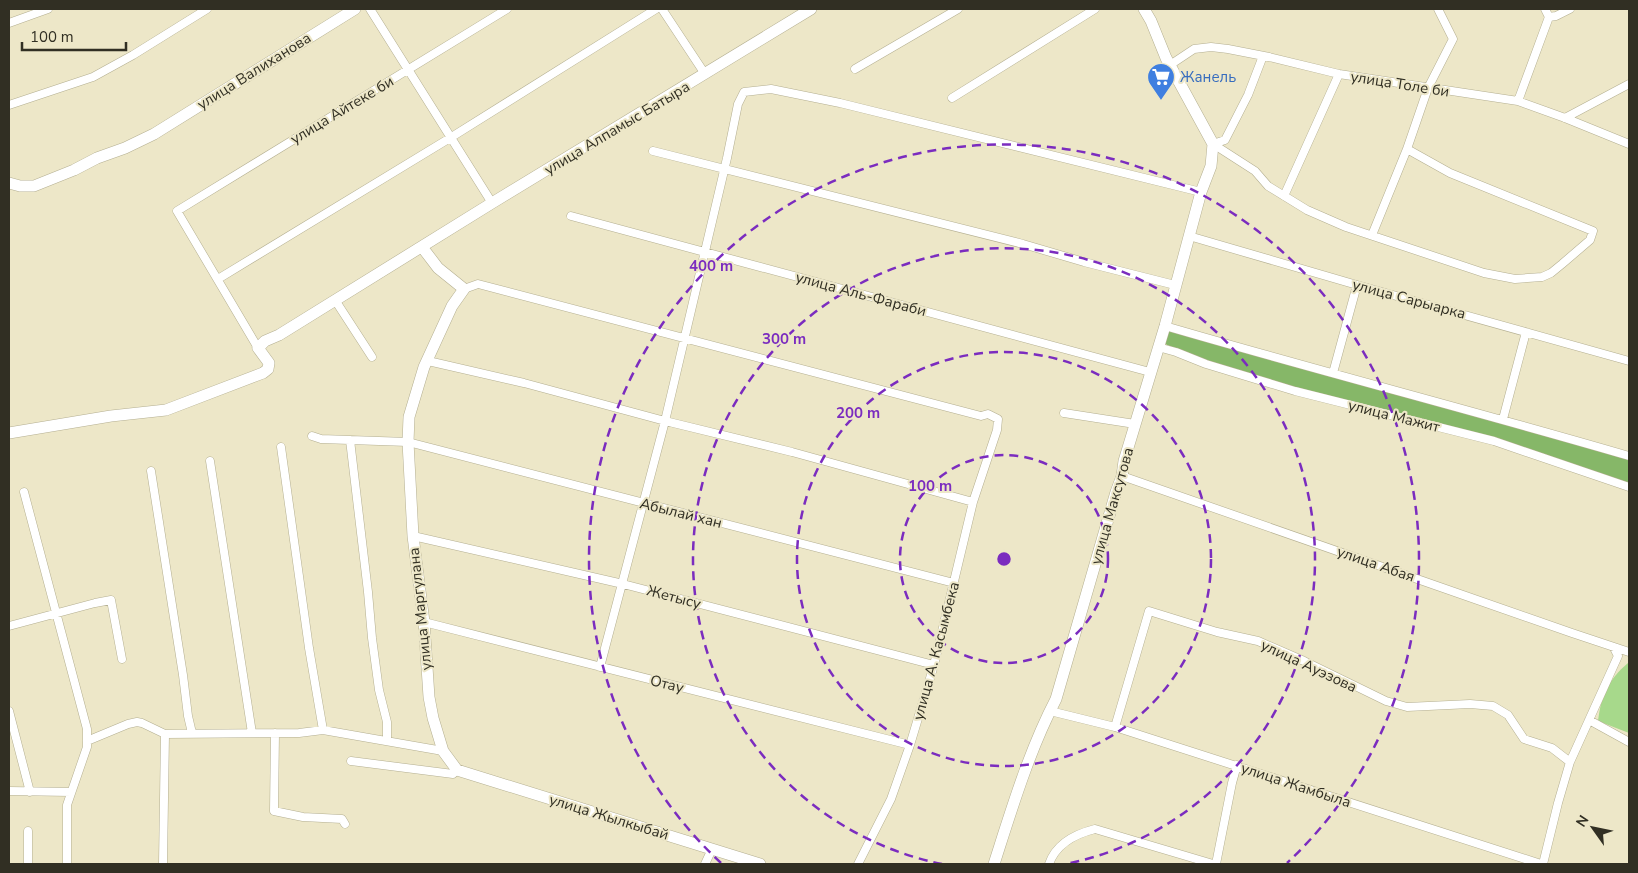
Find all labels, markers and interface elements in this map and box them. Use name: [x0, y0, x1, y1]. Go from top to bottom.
scale bar: [22, 20, 126, 52]
text: 100 m: [30, 27, 74, 47]
street label: улица Валиханова: [193, 28, 315, 114]
supermarket icon: Жанель: [1146, 62, 1176, 101]
street label: улица Толе би: [1349, 66, 1451, 102]
place label: Жанель: [1180, 67, 1236, 87]
street label: улица Айтеке би: [287, 71, 397, 149]
street label: улица Алпамыс Батыра: [541, 77, 693, 179]
text: 400 m: [689, 256, 733, 276]
street label: улица Аль-Фараби: [793, 267, 929, 321]
street label: улица Сарыарка: [1350, 274, 1468, 324]
text: 300 m: [762, 329, 806, 349]
street label: улица Мажит: [1346, 395, 1442, 437]
text: 200 m: [836, 403, 880, 423]
street label: улица Максутова: [1086, 445, 1138, 567]
text: 100 m: [908, 476, 952, 496]
street label: Абылай хан: [638, 493, 724, 533]
street label: улица Абая: [1334, 541, 1418, 587]
street label: улица Маргулана: [404, 547, 436, 671]
centre of rings: [995, 550, 1013, 568]
street label: Жетысу: [645, 580, 703, 614]
street label: улица А. Касымбека: [908, 580, 964, 722]
street label: улица Ауэзова: [1258, 635, 1360, 697]
street label: Отау: [648, 670, 686, 698]
street label: улица Жамбыла: [1239, 758, 1353, 812]
street label: улица Жылкыбай: [547, 789, 671, 845]
north arrow: [1568, 803, 1618, 853]
text: N: [1572, 812, 1593, 831]

